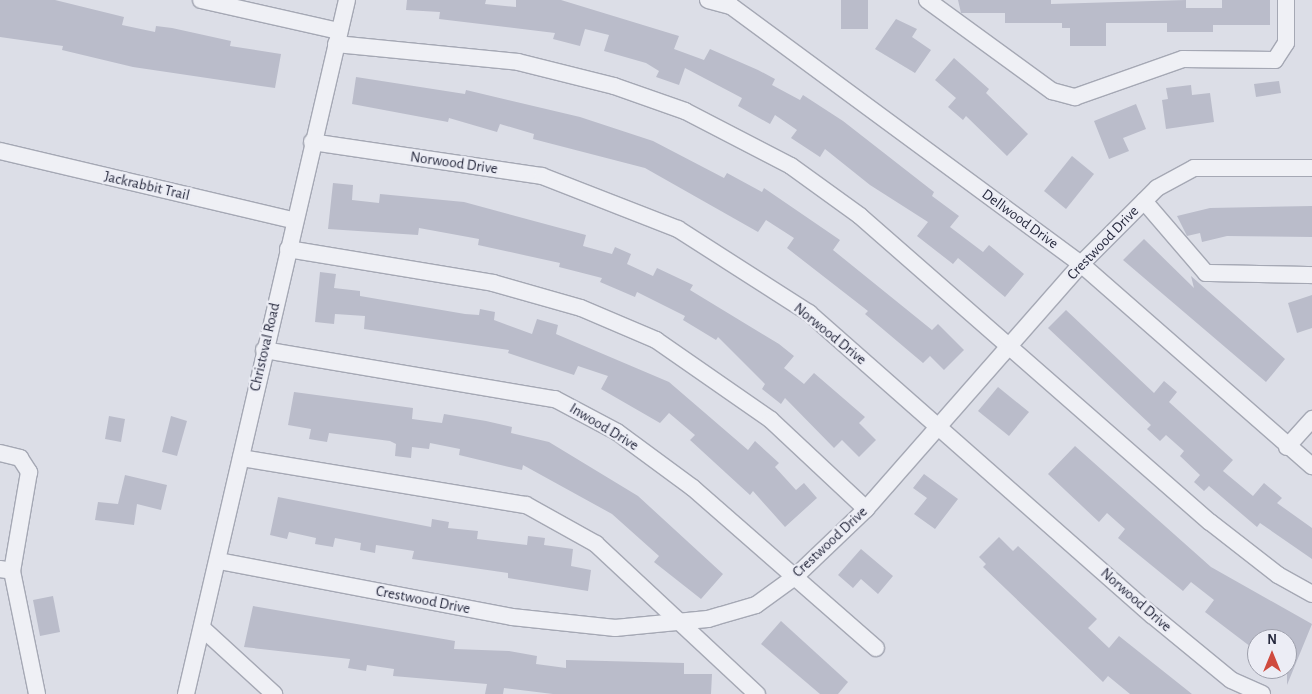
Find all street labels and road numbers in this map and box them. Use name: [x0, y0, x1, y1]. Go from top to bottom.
street label: Norwood Drive: [409, 148, 499, 178]
street label: Jackrabbit Trail: [103, 167, 191, 205]
street label: Dellwood Drive: [978, 185, 1062, 253]
street label: Crestwood Drive: [1063, 202, 1143, 284]
street label: Norwood Drive: [790, 299, 870, 369]
street label: Christoval Road: [246, 301, 284, 393]
street label: Inwood Drive: [566, 399, 642, 455]
street label: Crestwood Drive: [789, 503, 871, 581]
street label: Norwood Drive: [1097, 564, 1175, 636]
street label: Crestwood Drive: [374, 582, 472, 618]

